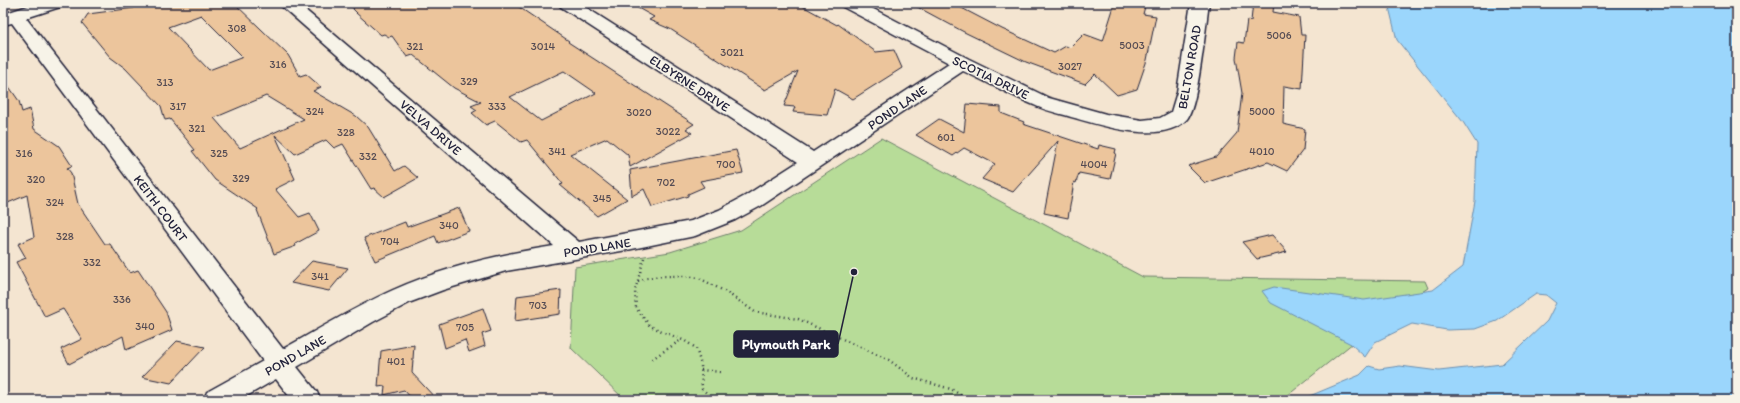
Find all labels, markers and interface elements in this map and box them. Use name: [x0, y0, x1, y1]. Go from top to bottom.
house number: 308: [228, 22, 246, 35]
street label: BELTON ROAD: [1175, 24, 1204, 110]
house number: 5006: [1266, 29, 1292, 42]
house number: 5003: [1119, 39, 1145, 52]
house number: 321: [407, 40, 423, 53]
house number: 3014: [531, 40, 556, 53]
house number: 3021: [720, 46, 744, 59]
street label: ELBYRNE DRIVE: [647, 52, 733, 115]
street label: SCOTIA DRIVE: [950, 52, 1032, 102]
house number: 316: [270, 58, 287, 71]
house number: 3027: [1058, 60, 1083, 73]
house number: 329: [460, 75, 478, 88]
house number: 313: [156, 76, 174, 89]
street label: POND LANE: [865, 82, 930, 133]
street label: VELVA DRIVE: [397, 97, 465, 158]
house number: 317: [170, 100, 187, 113]
house number: 333: [488, 100, 506, 113]
house number: 324: [306, 105, 325, 118]
house number: 5000: [1249, 105, 1275, 118]
house number: 3020: [626, 106, 652, 119]
house number: 321: [189, 122, 205, 135]
house number: 3022: [656, 125, 680, 138]
house number: 328: [337, 126, 355, 139]
house number: 601: [937, 131, 955, 144]
house number: 341: [548, 145, 566, 158]
house number: 4010: [1249, 145, 1275, 158]
house number: 316: [16, 147, 33, 160]
house number: 325: [210, 147, 228, 160]
house number: 332: [359, 150, 377, 163]
house number: 700: [716, 158, 736, 171]
house number: 4004: [1081, 158, 1108, 171]
street label: KEITH COURT: [131, 172, 191, 245]
house number: 329: [232, 172, 250, 185]
house number: 320: [27, 173, 45, 186]
house number: 702: [657, 176, 675, 189]
house number: 345: [593, 192, 611, 205]
house number: 324: [46, 196, 65, 209]
house number: 340: [439, 219, 459, 232]
house number: 328: [56, 230, 74, 243]
house number: 704: [381, 235, 400, 248]
street label: POND LANE: [562, 235, 632, 260]
house number: 332: [83, 256, 101, 269]
house number: 341: [311, 270, 329, 283]
house number: 336: [113, 293, 131, 306]
house number: 703: [529, 299, 547, 312]
house number: 340: [135, 320, 155, 333]
house number: 705: [456, 321, 474, 334]
callout: Plymouth Park: [734, 331, 838, 357]
street label: POND LANE: [262, 332, 328, 379]
text: Plymouth Park: [742, 336, 831, 353]
house number: 401: [387, 355, 405, 368]

